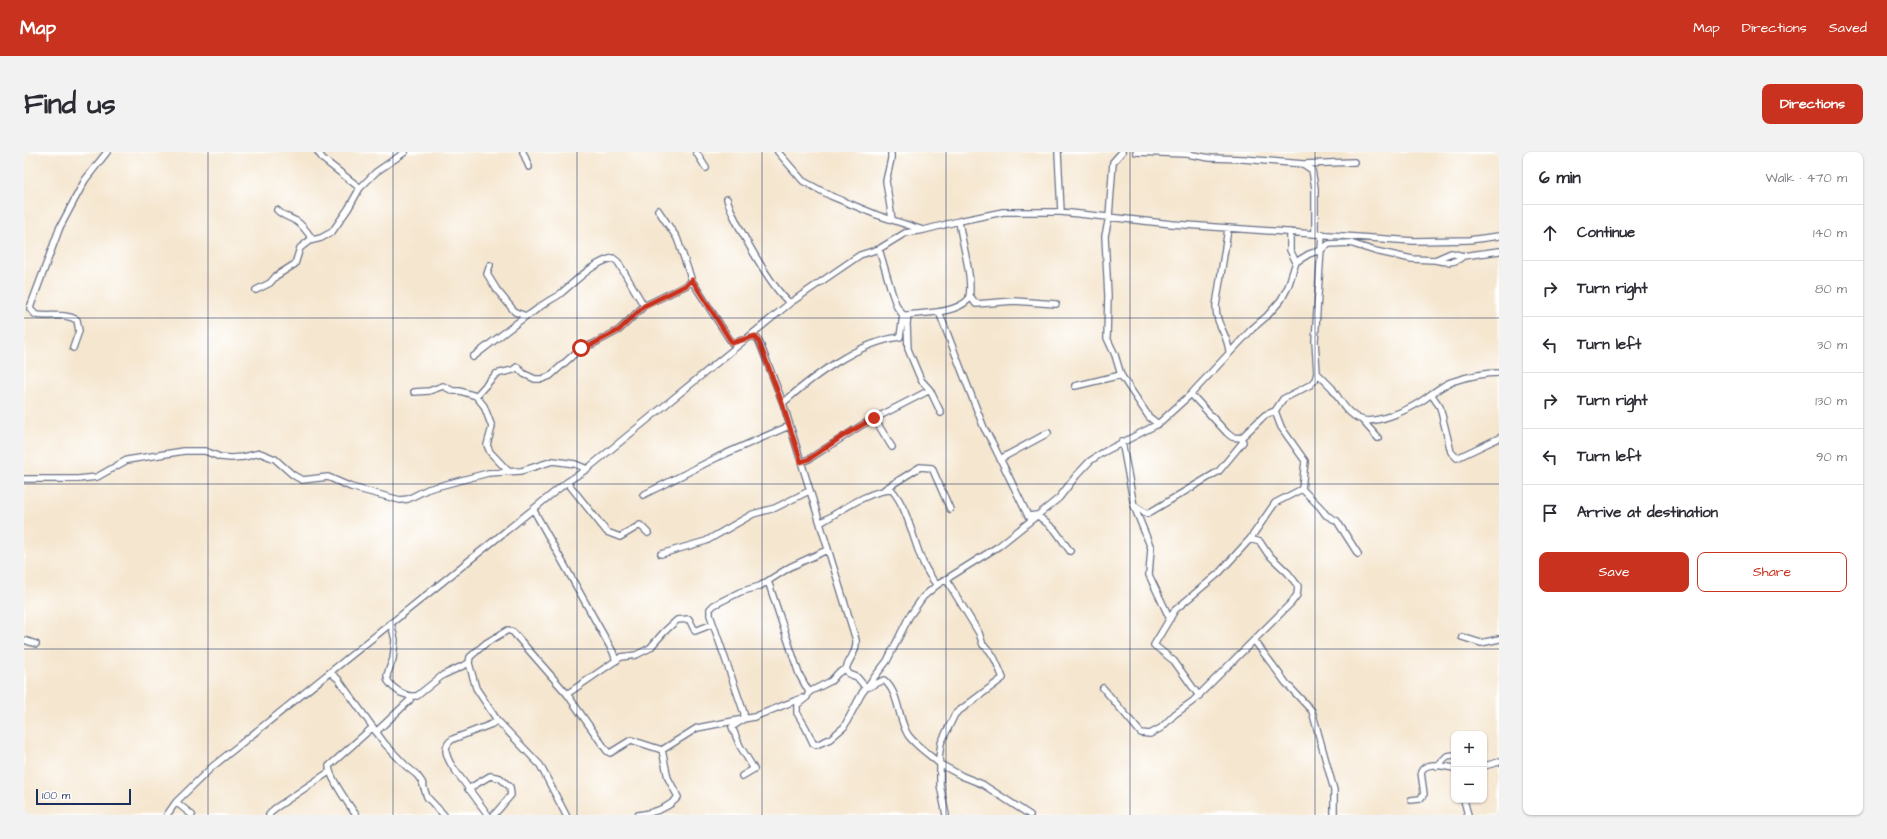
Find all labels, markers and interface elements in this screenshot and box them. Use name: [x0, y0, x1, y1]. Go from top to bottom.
text: Map: [20, 15, 56, 42]
text: Map: [1693, 18, 1720, 38]
text: Directions: [1742, 18, 1807, 38]
text: Saved: [1829, 18, 1867, 38]
button: Directions: [1762, 84, 1863, 124]
text: Find us: [24, 85, 115, 124]
text: 6 min: [1539, 166, 1581, 190]
text: Walk · 470 m: [1766, 169, 1847, 187]
icon: ahead: [1539, 222, 1561, 244]
text: Continue: [1577, 222, 1635, 243]
text: 140 m: [1813, 224, 1847, 242]
icon: right: [1539, 278, 1561, 300]
text: Turn right: [1577, 278, 1648, 299]
text: 80 m: [1815, 280, 1847, 298]
icon: left: [1539, 334, 1561, 356]
text: Turn left: [1577, 334, 1641, 355]
text: 30 m: [1817, 336, 1847, 354]
route start: [572, 339, 590, 357]
icon: right: [1539, 390, 1561, 412]
text: Turn right: [1577, 390, 1648, 411]
text: 130 m: [1815, 392, 1847, 410]
route end: [865, 409, 883, 427]
icon: left: [1539, 446, 1561, 468]
text: Turn left: [1577, 446, 1641, 467]
text: 90 m: [1816, 448, 1847, 466]
icon: arrive: [1539, 502, 1561, 524]
text: Arrive at destination: [1577, 502, 1718, 523]
button: Save: [1539, 552, 1689, 592]
button: Share: [1697, 552, 1847, 592]
map controls: [1451, 731, 1487, 803]
button: +: [1451, 731, 1487, 767]
button: −: [1451, 767, 1487, 803]
scale bar: [36, 787, 131, 806]
text: 100 m: [42, 788, 70, 803]

